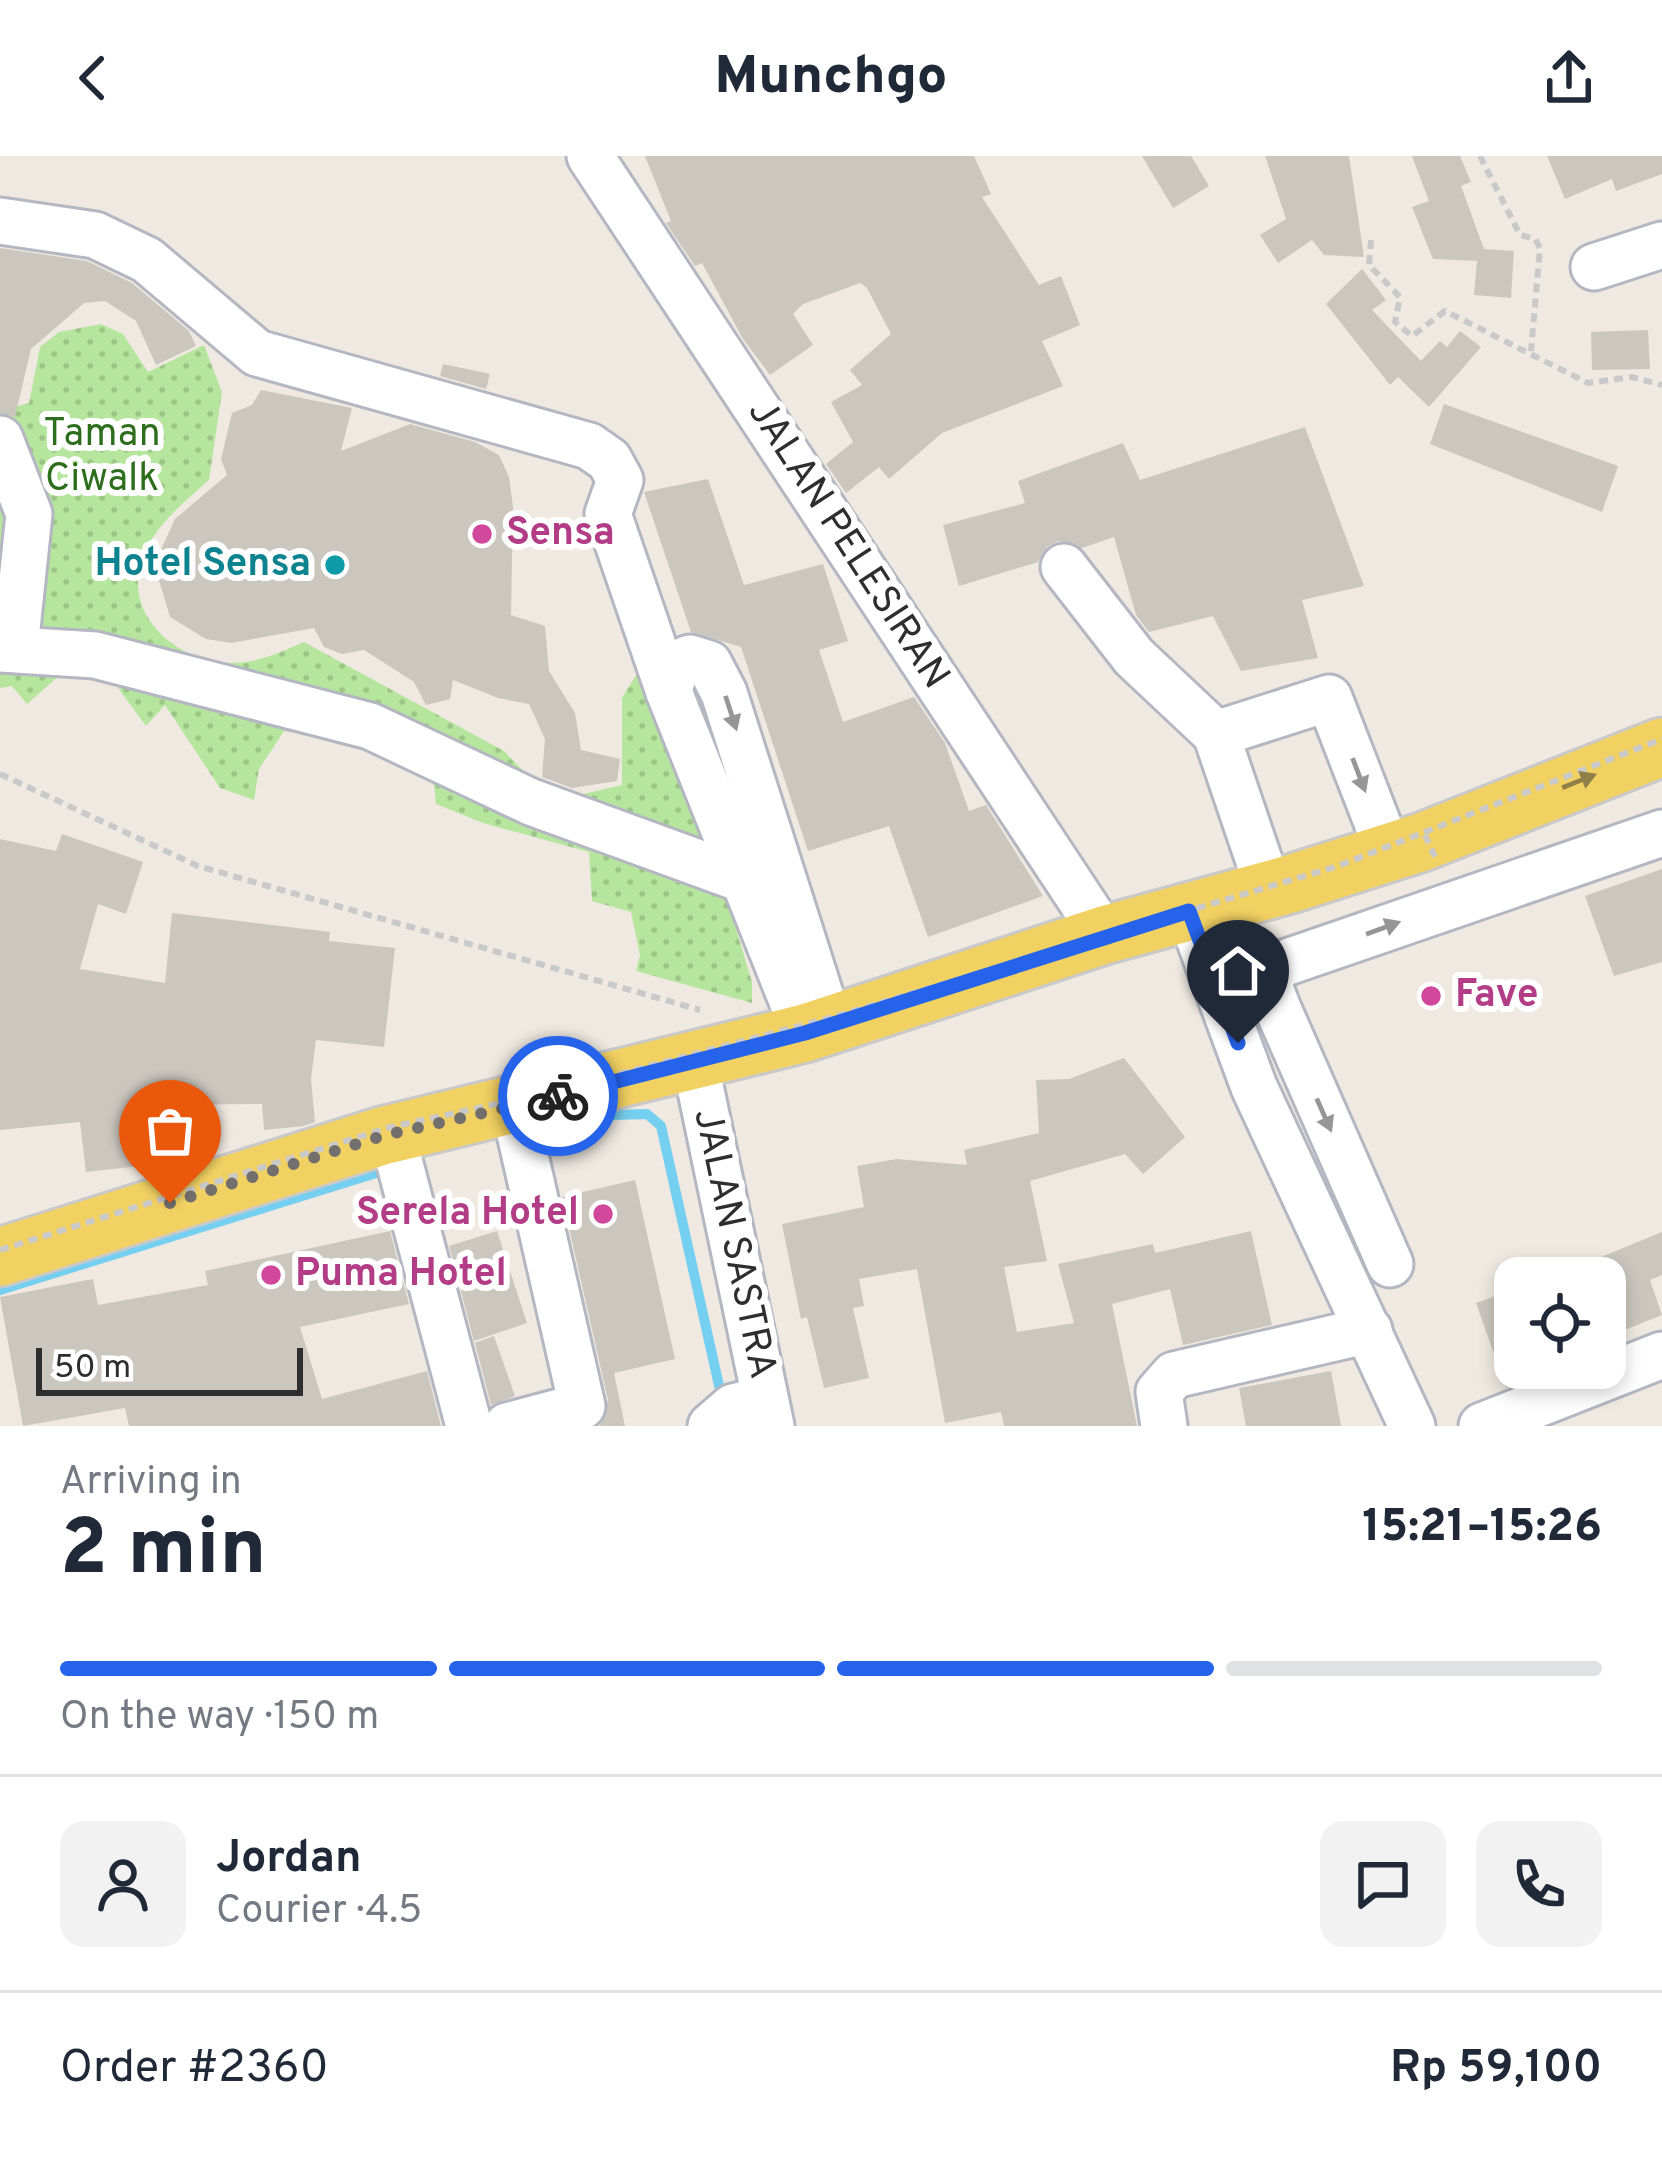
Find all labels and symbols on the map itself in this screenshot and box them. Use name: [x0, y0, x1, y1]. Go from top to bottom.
street label: JALAN PELESIRAN: [735, 391, 959, 699]
park label: Taman Ciwalk: [43, 411, 161, 505]
place label: Sensa: [506, 510, 615, 559]
marker: Sensa: [469, 521, 495, 547]
place label: Hotel Sensa: [94, 541, 311, 590]
marker: Hotel Sensa: [322, 552, 348, 578]
one-way arrow: [722, 695, 741, 732]
one-way arrow: [1351, 758, 1370, 794]
one-way arrow: [1561, 771, 1597, 790]
one-way arrow: [1365, 918, 1401, 936]
pin: [1187, 920, 1289, 1043]
place label: Fave: [1455, 972, 1538, 1021]
marker: Fave: [1418, 983, 1444, 1009]
courier: [498, 1036, 618, 1156]
pin: [119, 1080, 221, 1203]
one-way arrow: [1315, 1098, 1335, 1133]
street label: JALAN SASTRA: [680, 1104, 786, 1384]
place label: Serela Hotel: [356, 1190, 579, 1239]
marker: Serela Hotel: [590, 1201, 616, 1227]
place label: Puma Hotel: [295, 1251, 507, 1300]
marker: Puma Hotel: [258, 1262, 284, 1288]
scale bar: [36, 1342, 303, 1395]

